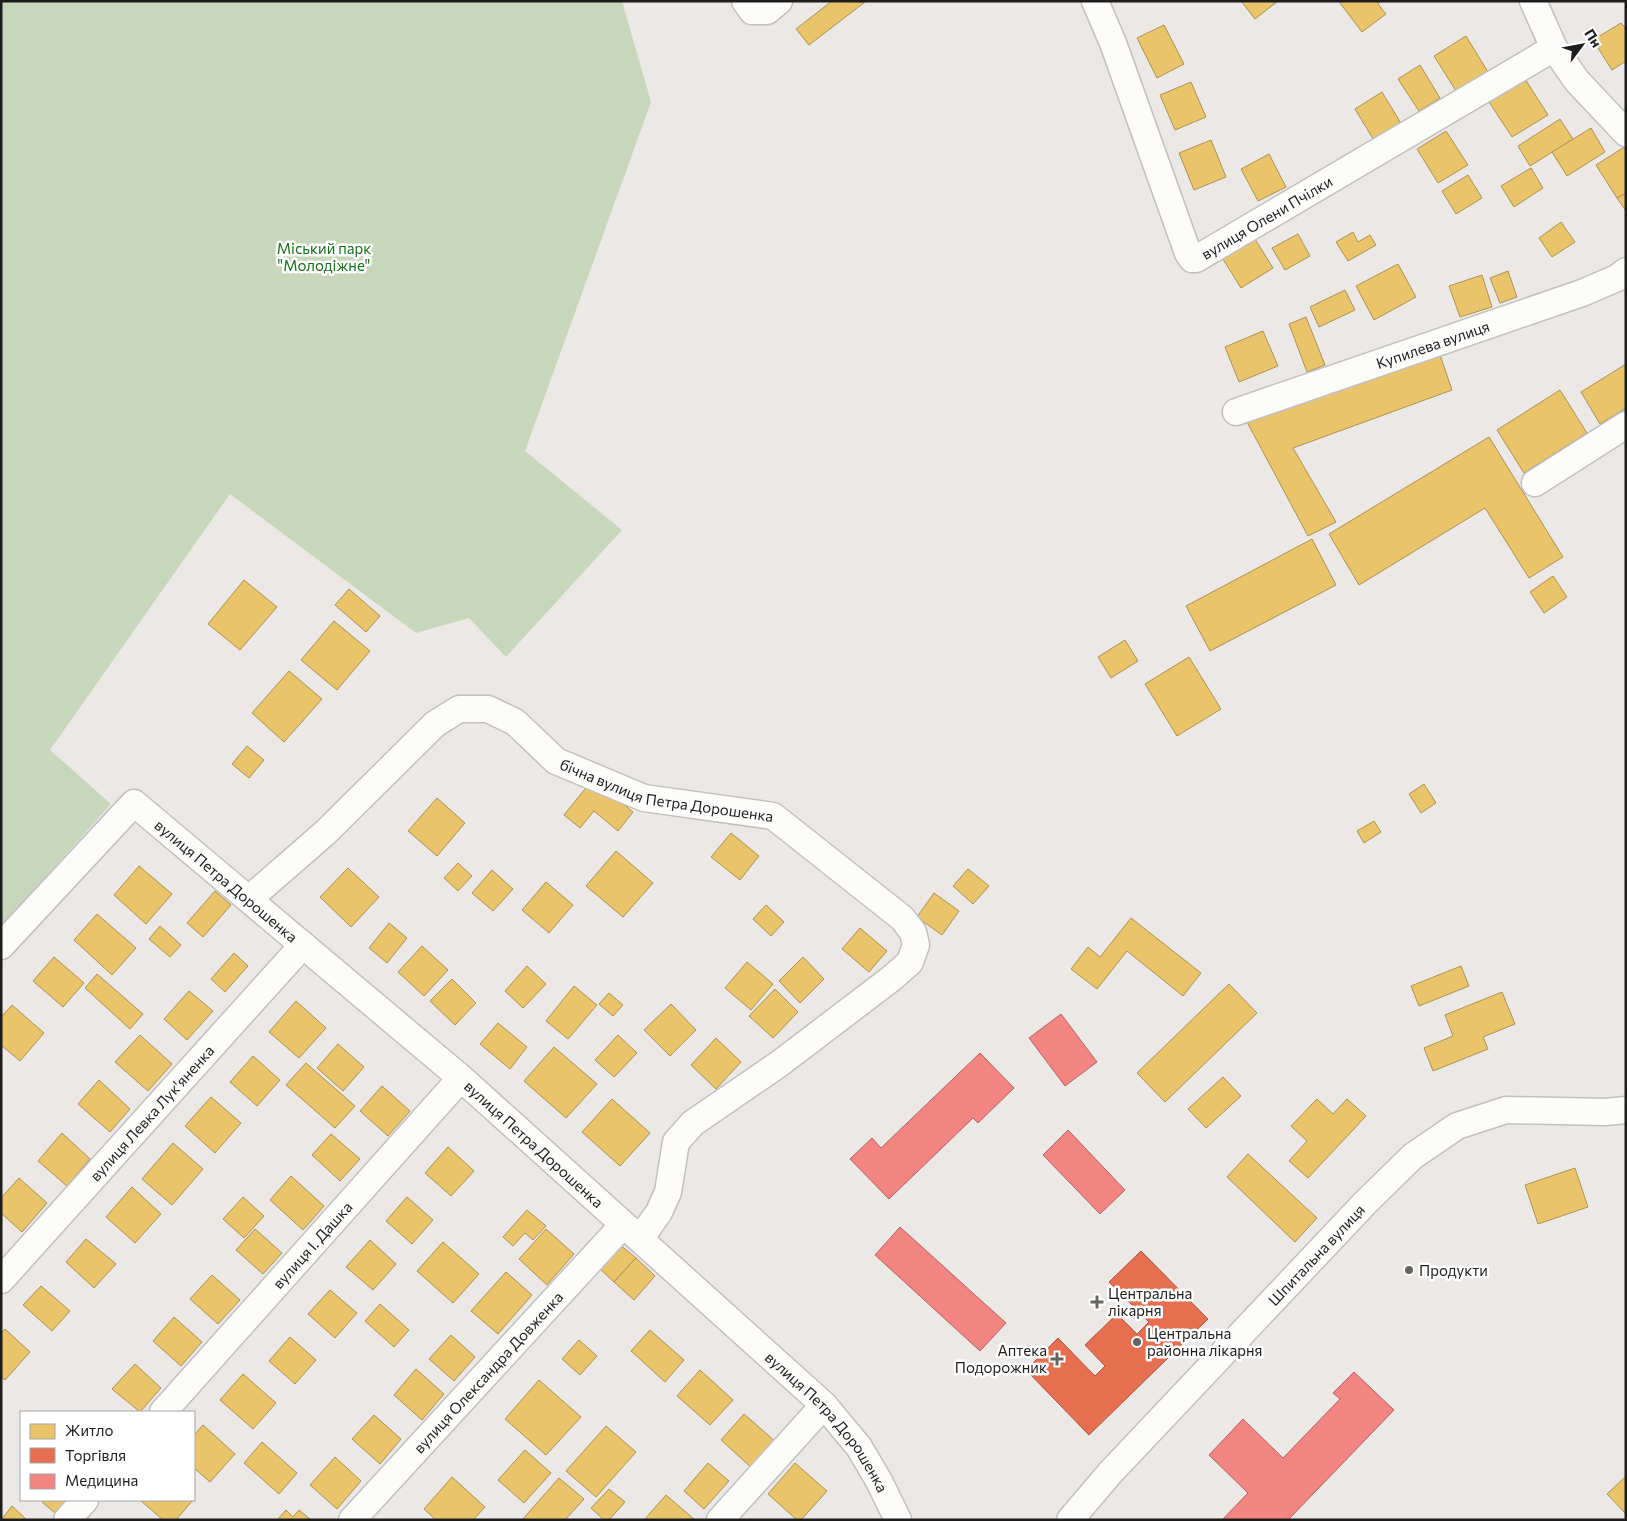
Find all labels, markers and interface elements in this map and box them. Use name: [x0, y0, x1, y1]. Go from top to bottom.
north arrow: [1557, 20, 1607, 70]
text: Пн: [1581, 25, 1606, 50]
street label: вулиця Олени Пчілки: [1198, 172, 1335, 263]
park label: Міський парк "Молодіжне": [277, 239, 371, 274]
street label: Купилева вулиця: [1374, 317, 1492, 372]
street label: бічна вулиця Петра Дорошенка: [557, 755, 775, 825]
street label: вулиця Петра Дорошенка: [151, 816, 301, 946]
street label: вулиця Левка Лук'яненка: [86, 1041, 217, 1185]
street label: вулиця Петра Дорошенка: [461, 1077, 607, 1211]
street label: вулиця І. Дашка: [269, 1198, 356, 1292]
street label: Шпитальна вулиця: [1264, 1200, 1368, 1309]
place label: Продукти: [1419, 1261, 1488, 1279]
marker: Продукти: [1403, 1264, 1415, 1276]
place label: Центральна лікарня: [1108, 1284, 1192, 1319]
street label: вулиця Олександра Довженка: [409, 1288, 567, 1456]
marker: Центральна лікарня: [1090, 1295, 1104, 1309]
place label: Центральна районна лікарня: [1147, 1324, 1262, 1359]
marker: Центральна районна лікарня: [1131, 1336, 1143, 1348]
place label: Аптека Подорожник: [955, 1341, 1047, 1376]
street label: вулиця Петра Дорошенка: [762, 1348, 892, 1495]
marker: Аптека Подорожник: [1051, 1353, 1063, 1365]
legend: [20, 1411, 195, 1501]
text: Житло: [65, 1421, 113, 1439]
text: Торгівля: [65, 1446, 126, 1464]
text: Медицина: [65, 1471, 138, 1489]

